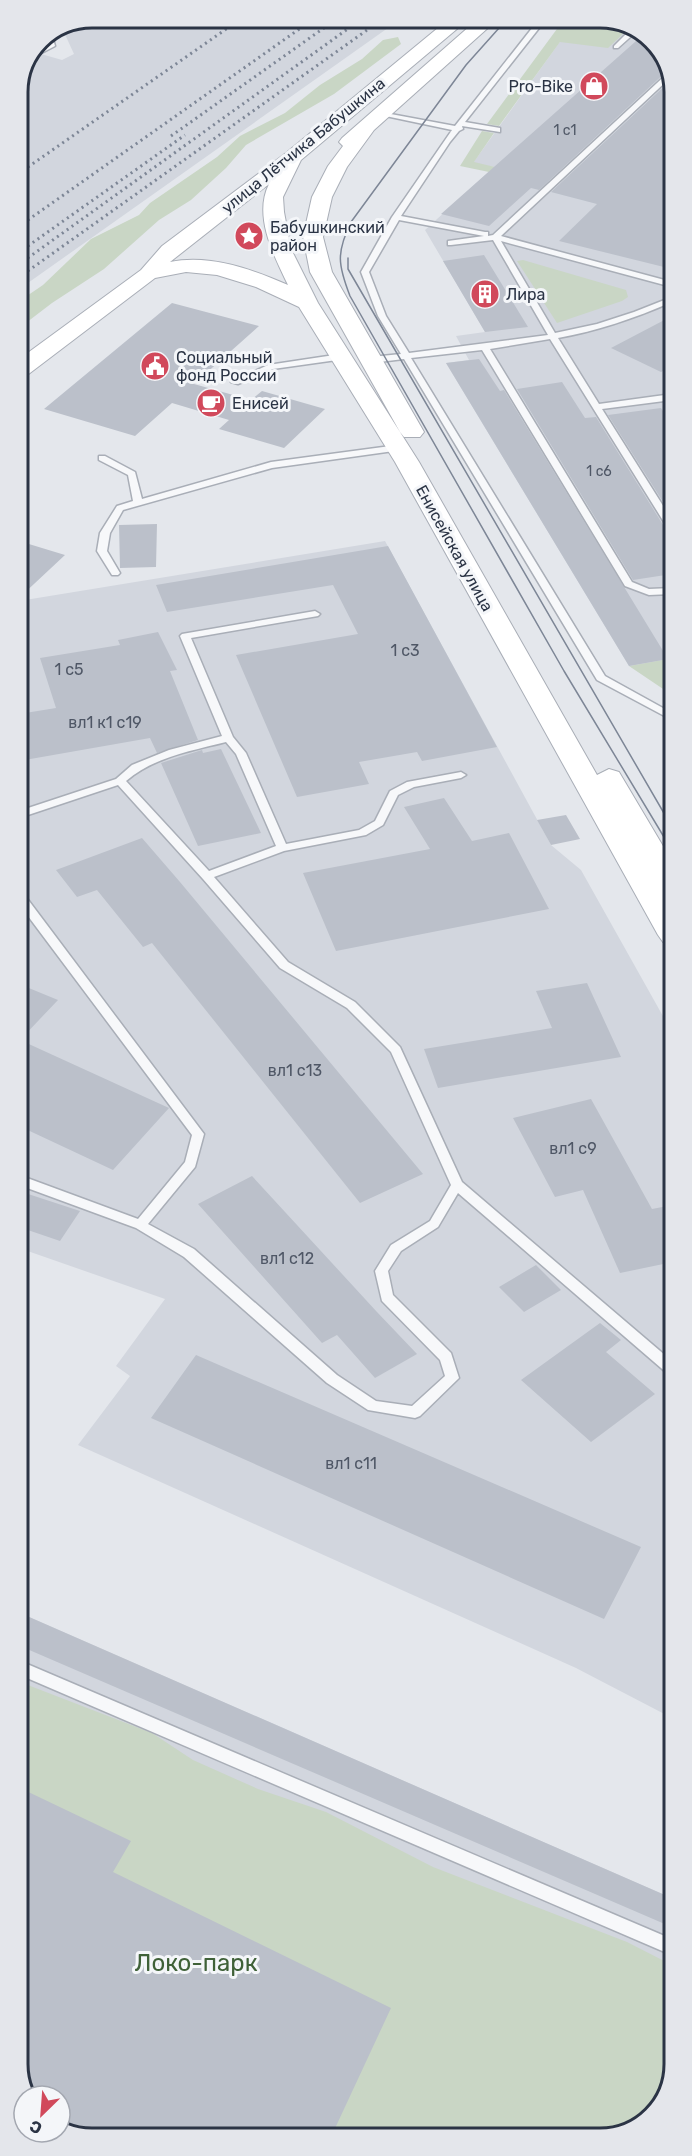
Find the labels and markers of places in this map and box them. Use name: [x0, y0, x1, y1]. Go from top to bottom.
shop icon: Pro-Bike: [578, 70, 610, 102]
place label: Pro-Bike: [509, 77, 573, 96]
place label: Бабушкинский район: [270, 218, 385, 255]
place icon: Бабушкинский район: [233, 220, 265, 252]
building icon: Лира: [469, 278, 501, 310]
place label: Лира: [506, 285, 545, 304]
place label: Социальный фонд России: [176, 348, 277, 385]
public building icon: Социальный фонд России: [139, 350, 171, 382]
cafe icon: Енисей: [195, 387, 227, 419]
place label: Енисей: [232, 394, 289, 413]

